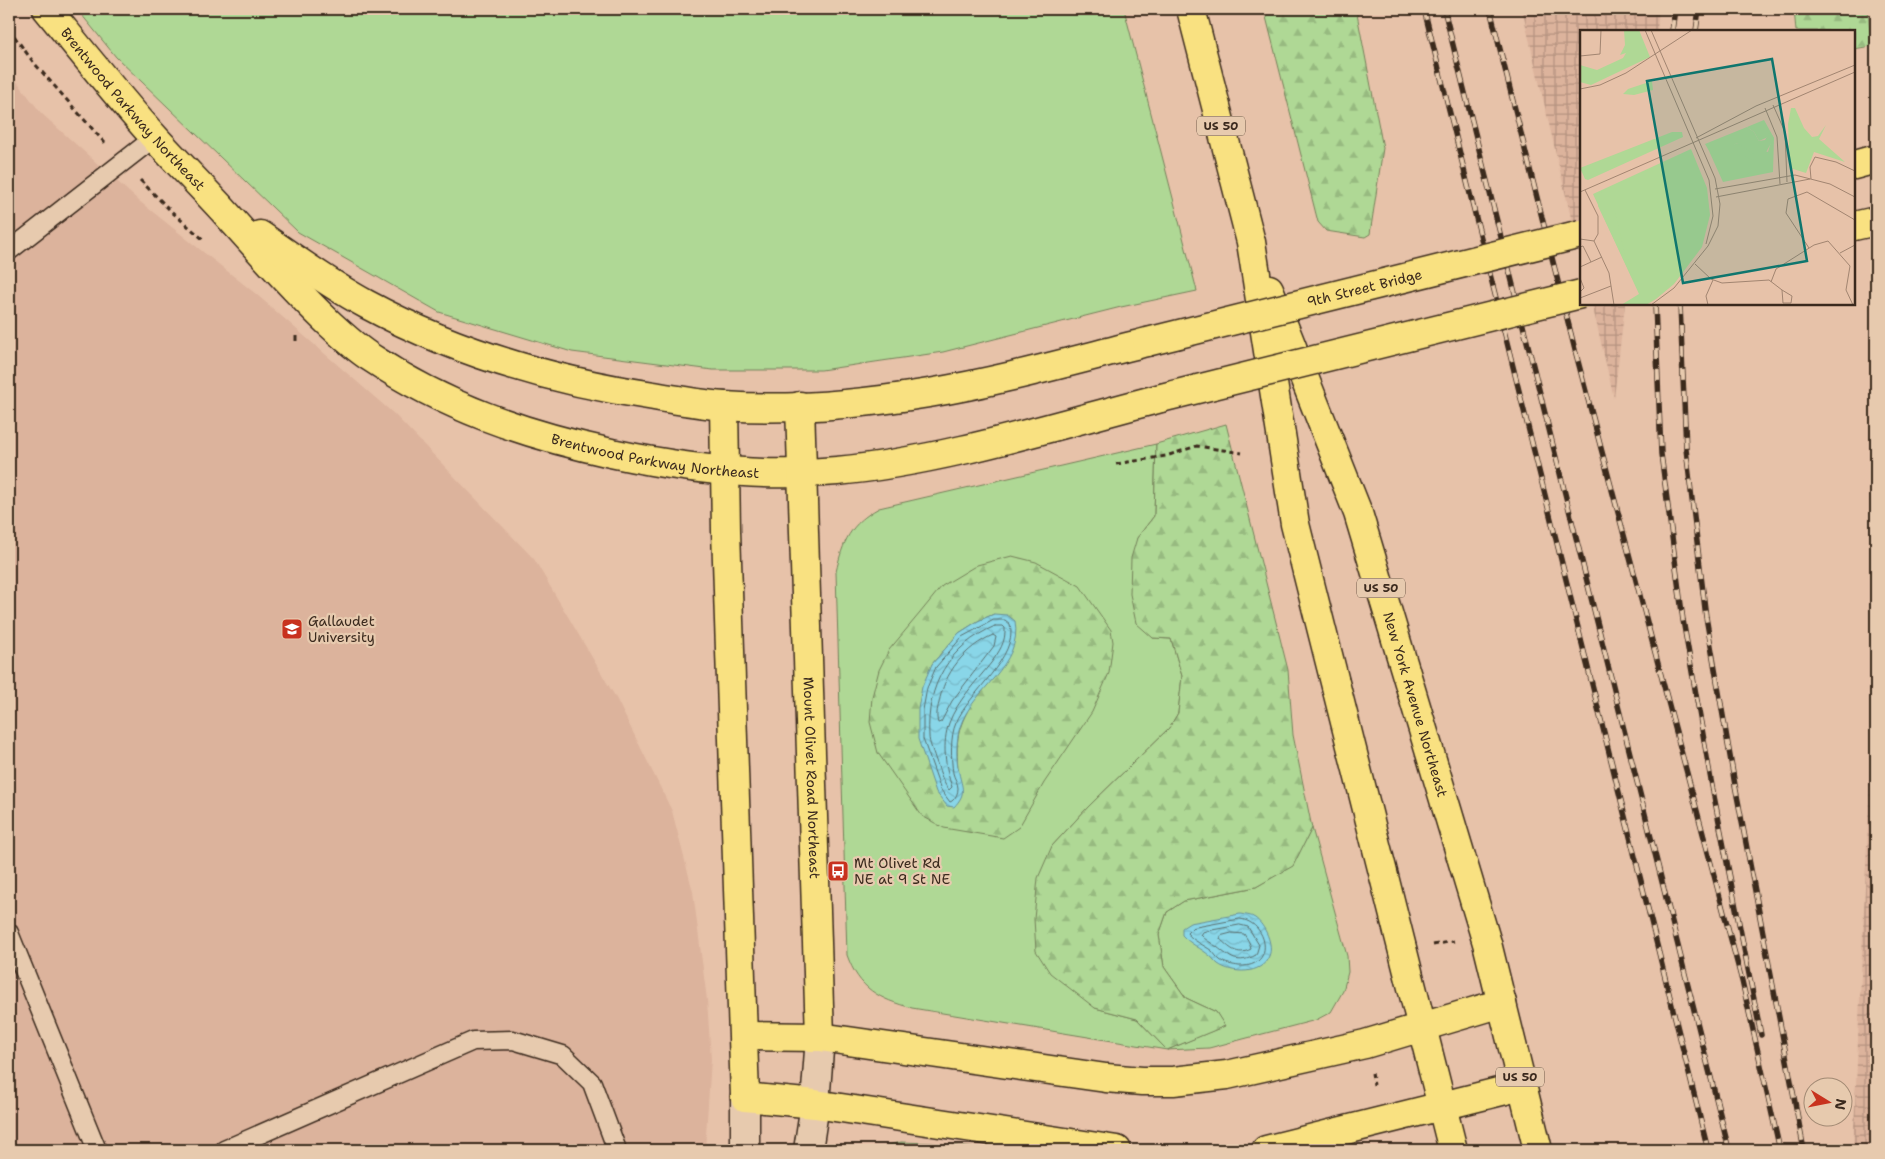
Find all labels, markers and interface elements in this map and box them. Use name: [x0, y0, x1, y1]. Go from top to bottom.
street label: Brentwood Parkway Northeast: [57, 24, 209, 194]
inset map: [1580, 30, 1855, 305]
road number: US 50: [1197, 116, 1245, 136]
street label: 9th Street Bridge: [1305, 265, 1424, 311]
street label: Brentwood Parkway Northeast: [549, 430, 760, 482]
road number: US 50: [1357, 578, 1405, 598]
street label: New York Avenue Northeast: [1379, 610, 1452, 799]
place label: Gallaudet University: [308, 612, 375, 646]
school or university icon: Gallaudet University: [280, 617, 304, 641]
street label: Mount Olivet Road Northeast: [800, 676, 824, 879]
place label: Mt Olivet Rd NE at 9 St NE: [854, 854, 950, 888]
bus stop icon: Mt Olivet Rd NE at 9 St NE: [826, 859, 850, 883]
road number: US 50: [1496, 1068, 1544, 1086]
north arrow: [1802, 1076, 1852, 1126]
text: N: [1831, 1097, 1851, 1111]

